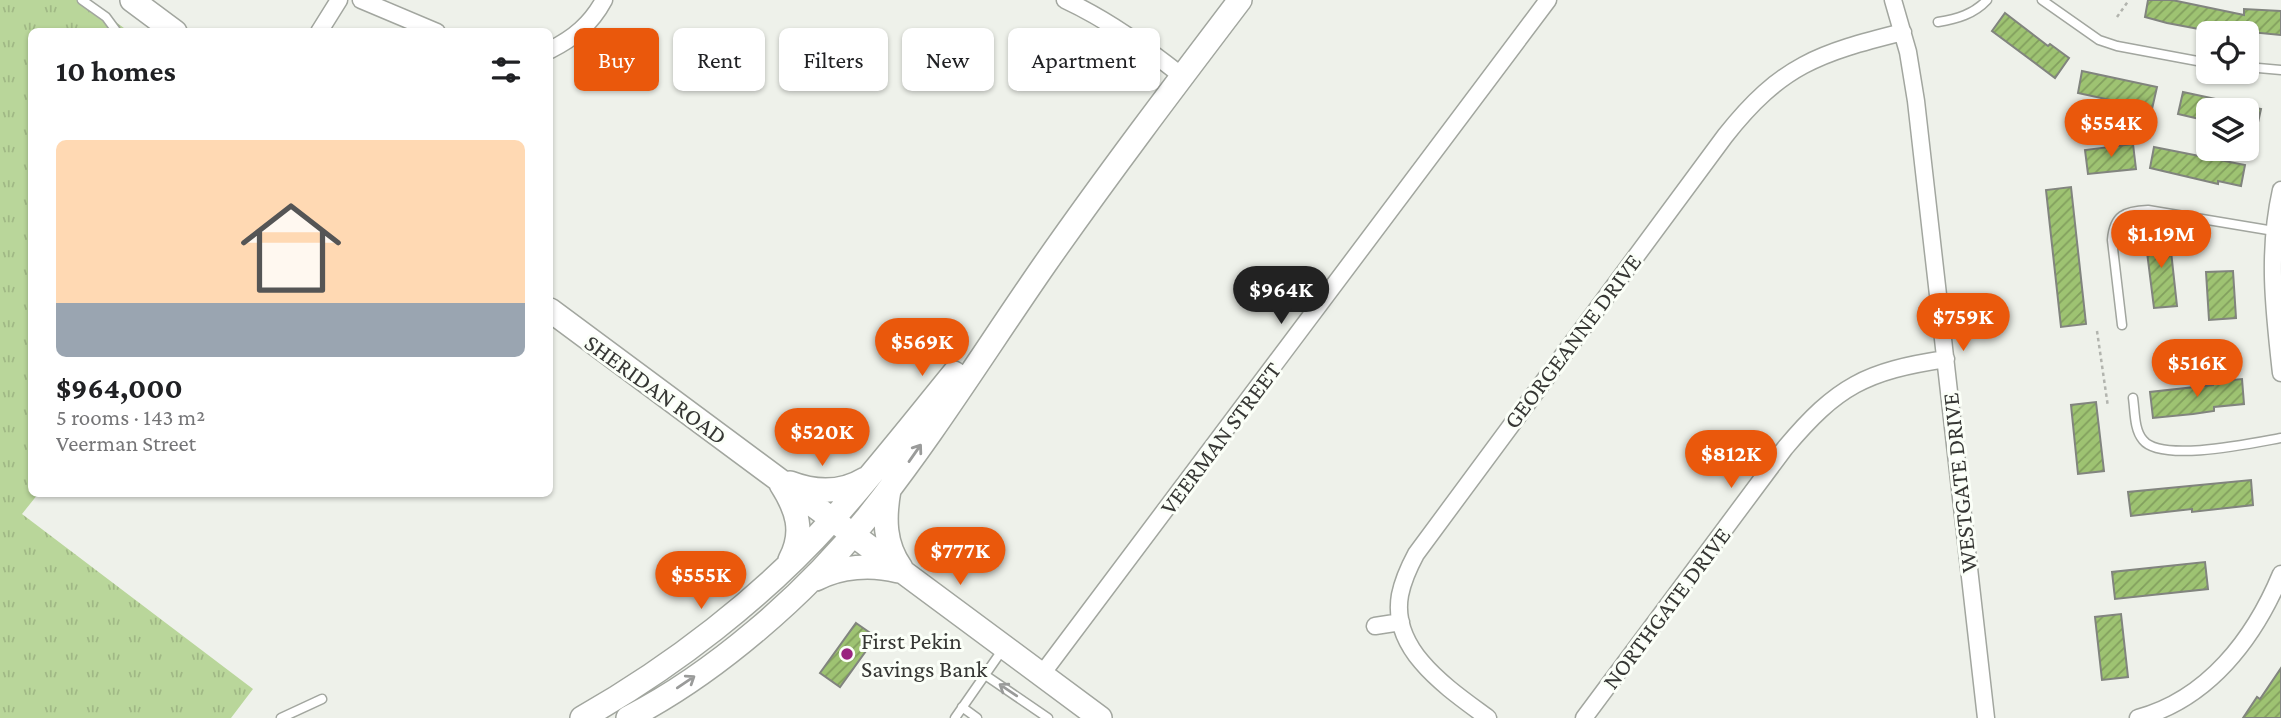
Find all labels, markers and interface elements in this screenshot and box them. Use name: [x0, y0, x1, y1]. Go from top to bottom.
map controls: [2196, 21, 2259, 161]
button: locate: [2196, 21, 2259, 84]
chip: Buy: [574, 28, 659, 91]
chip: Rent: [673, 28, 765, 91]
chip: Filters: [779, 28, 888, 91]
chip: New: [902, 28, 994, 91]
chip: Apartment: [1008, 28, 1160, 91]
icon: filters: [487, 51, 525, 89]
text: 10 homes: [56, 54, 176, 87]
button: layers: [2196, 98, 2259, 161]
pin: $554K: [2062, 100, 2160, 159]
text: $554K: [2081, 109, 2141, 135]
icon: home: [228, 185, 354, 311]
pin: $1.19M: [2104, 210, 2218, 270]
text: $1.19M: [2127, 220, 2195, 246]
street label: GEORGEANNE DRIVE: [1498, 248, 1646, 434]
pin: $964K: [1232, 266, 1330, 326]
text: $964K: [1249, 276, 1313, 302]
pin: $759K: [1914, 294, 2012, 353]
text: $759K: [1933, 303, 1993, 329]
pin: $569K: [873, 318, 971, 378]
street label: SHERIDAN ROAD: [580, 328, 732, 450]
text: $569K: [891, 328, 953, 354]
pin: $516K: [2148, 340, 2246, 399]
text: $516K: [2168, 349, 2226, 375]
street label: VEERMAN STREET: [1154, 357, 1286, 519]
text: $964,000: [56, 371, 183, 404]
street label: WESTGATE DRIVE: [1936, 392, 1982, 574]
text: 5 rooms · 143 m²: [56, 404, 205, 430]
pin: $520K: [773, 408, 871, 468]
text: $520K: [791, 418, 853, 444]
text: Veerman Street: [56, 430, 196, 456]
pin: $812K: [1682, 430, 1780, 490]
text: $812K: [1701, 440, 1761, 466]
one-way arrow: [908, 444, 922, 463]
street label: NORTHGATE DRIVE: [1596, 522, 1736, 694]
pin: $777K: [911, 528, 1009, 587]
text: $777K: [930, 537, 990, 563]
pin: $555K: [652, 552, 750, 611]
text: $555K: [671, 561, 731, 587]
place label: First Pekin Savings Bank: [861, 627, 988, 682]
marker: First Pekin Savings Bank: [839, 646, 855, 662]
one-way arrow: [676, 675, 695, 689]
one-way arrow: [999, 683, 1018, 697]

